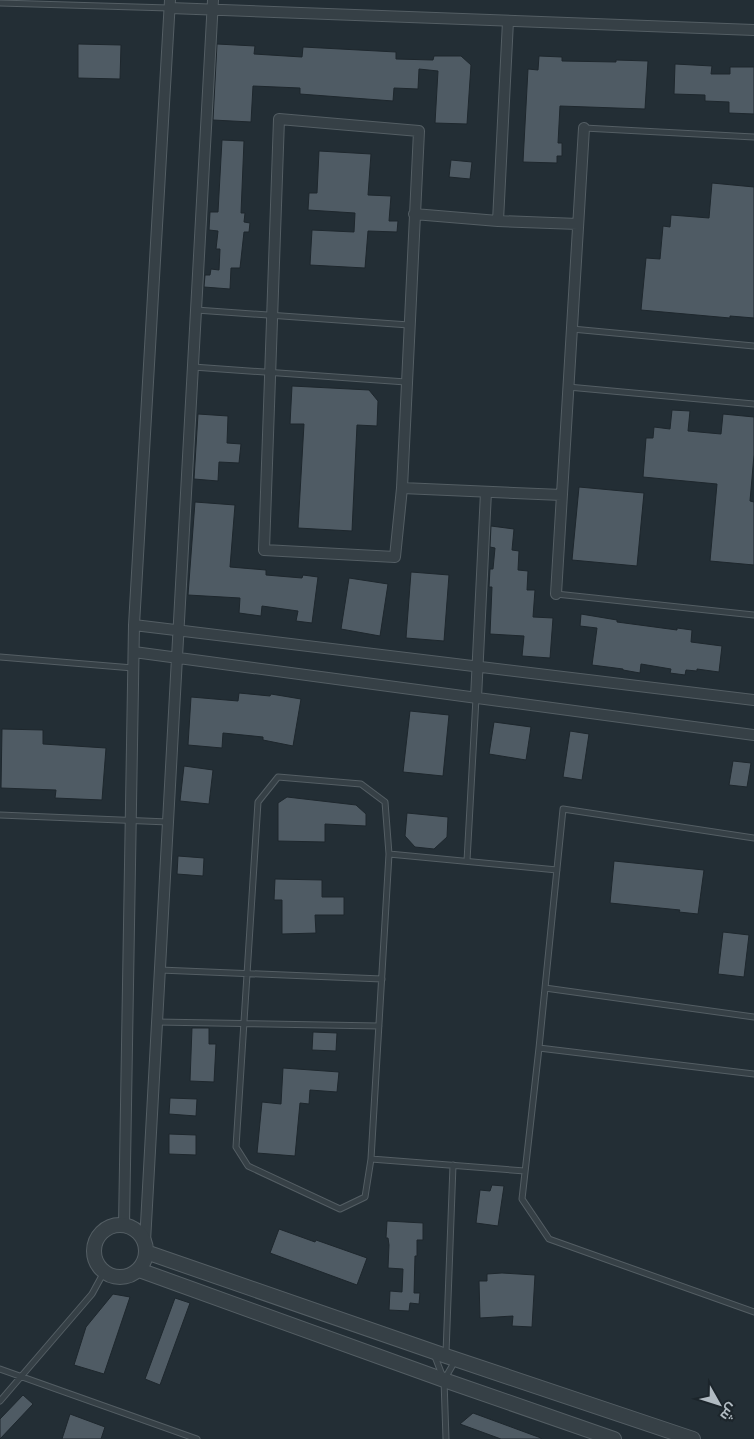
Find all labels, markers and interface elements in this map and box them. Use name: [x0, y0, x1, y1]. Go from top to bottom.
north arrow: [694, 1379, 744, 1429]
text: ش: [716, 1400, 741, 1424]

